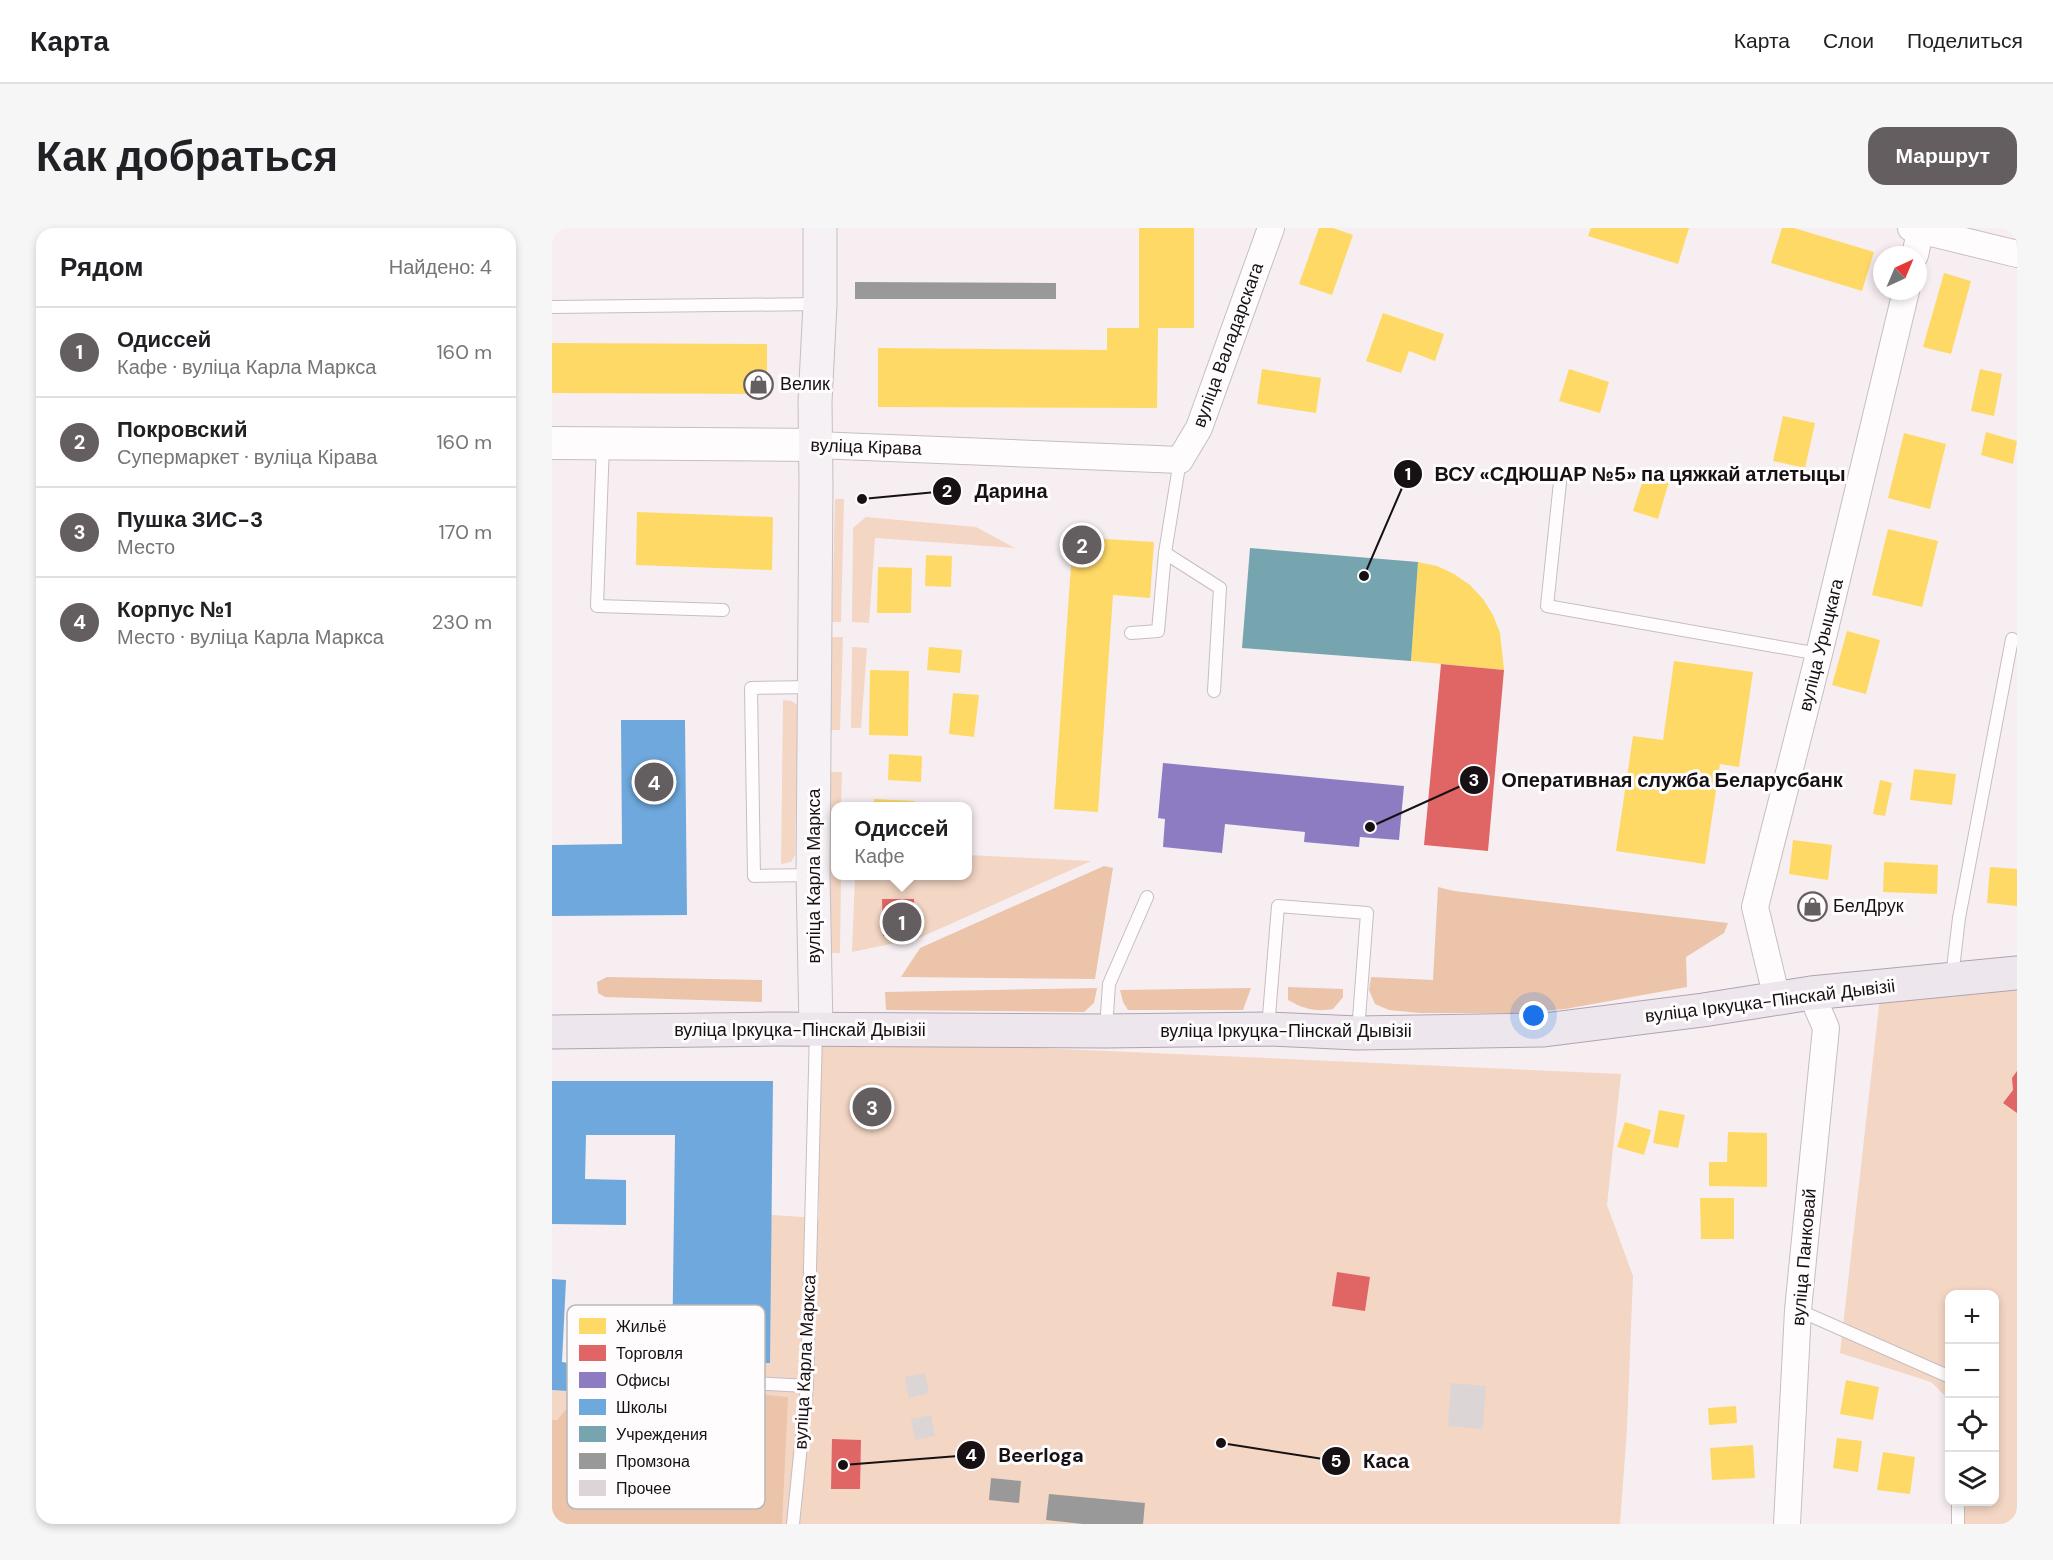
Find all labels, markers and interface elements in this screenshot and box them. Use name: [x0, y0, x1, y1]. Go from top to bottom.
text: Карта: [30, 23, 109, 60]
text: Карта: [1734, 27, 1790, 55]
text: Слои: [1823, 27, 1874, 55]
text: Поделиться: [1907, 27, 2023, 55]
button: Маршрут: [1868, 127, 2017, 185]
text: Как добраться: [36, 129, 338, 184]
north arrow: [1873, 246, 1927, 300]
text: Рядом: [60, 250, 143, 284]
text: Найдено: 4: [389, 254, 492, 280]
street label: вуліца Валадарскага: [1187, 258, 1269, 431]
text: Одиссей: [117, 325, 211, 354]
text: 1: [76, 339, 83, 365]
text: 160 m: [436, 339, 492, 365]
text: Кафе · вуліца Карла Маркса: [117, 354, 376, 380]
shop icon: Велик: [743, 368, 775, 400]
place label: Велик: [780, 372, 830, 396]
text: Покровский: [117, 415, 247, 444]
text: 2: [74, 429, 85, 455]
text: 160 m: [436, 429, 492, 455]
street label: вуліца Кірава: [810, 433, 923, 461]
text: Супермаркет · вуліца Кірава: [117, 444, 377, 470]
callout: ВСУ «СДЮШАР №5» па цяжкай атлетыцы: [1393, 455, 1858, 493]
text: ВСУ «СДЮШАР №5» па цяжкай атлетыцы: [1434, 461, 1846, 487]
text: 1: [1405, 462, 1411, 486]
callout: Дарина: [932, 472, 1059, 510]
text: Дарина: [974, 478, 1048, 504]
text: 2: [942, 479, 952, 503]
text: Пушка ЗИС-3: [117, 505, 263, 534]
text: 3: [73, 519, 86, 545]
text: 170 m: [439, 519, 492, 545]
pin: 2: [1062, 522, 1102, 568]
text: Место: [117, 534, 175, 560]
street label: вуліца Урыцкага: [1793, 575, 1849, 714]
text: Корпус №1: [117, 595, 232, 624]
text: 4: [73, 609, 86, 635]
text: 230 m: [432, 609, 492, 635]
text: Место · вуліца Карла Маркса: [117, 624, 384, 650]
pin: 4: [634, 760, 674, 804]
callout: Оперативная служба Беларусбанк: [1459, 761, 1855, 799]
text: Оперативная служба Беларусбанк: [1501, 767, 1844, 793]
text: 3: [1469, 768, 1479, 792]
street label: вуліца Карла Маркса: [802, 788, 826, 963]
popup: [831, 802, 972, 880]
text: Одиссей: [854, 814, 949, 843]
text: Кафе: [854, 843, 905, 869]
shop icon: БелДрук: [1796, 890, 1828, 922]
place label: БелДрук: [1833, 894, 1904, 918]
pin: 1: [882, 900, 922, 944]
street label: вуліца Іркуцка-Пінскай Дывізіі: [1644, 974, 1896, 1028]
your location: [1519, 1001, 1548, 1030]
street label: вуліца Іркуцка-Пінскай Дывізіі: [674, 1018, 926, 1042]
street label: вуліца Іркуцка-Пінскай Дывізіі: [1160, 1019, 1412, 1043]
pin: 3: [852, 1084, 892, 1130]
street label: вуліца Панковай: [1786, 1187, 1822, 1327]
street label: вуліца Карла Маркса: [788, 1273, 822, 1450]
map controls: [1945, 1290, 1999, 1506]
button: +: [1945, 1290, 1999, 1344]
legend: [567, 1305, 765, 1509]
text: Жильё: [616, 1316, 666, 1337]
text: Торговля: [616, 1343, 683, 1364]
button: −: [1945, 1344, 1999, 1398]
text: Офисы: [616, 1370, 670, 1391]
text: Школы: [616, 1397, 667, 1418]
button: locate: [1945, 1398, 1999, 1452]
text: Учреждения: [616, 1424, 708, 1445]
callout: Beerloga: [956, 1436, 1096, 1474]
text: Beerloga: [998, 1442, 1084, 1468]
callout: Каса: [1321, 1442, 1421, 1480]
text: 4: [965, 1443, 977, 1467]
text: Каса: [1363, 1448, 1410, 1474]
text: 5: [1330, 1449, 1342, 1473]
text: Промзона: [616, 1451, 690, 1472]
button: layers: [1945, 1452, 1999, 1506]
text: Прочее: [616, 1478, 671, 1499]

